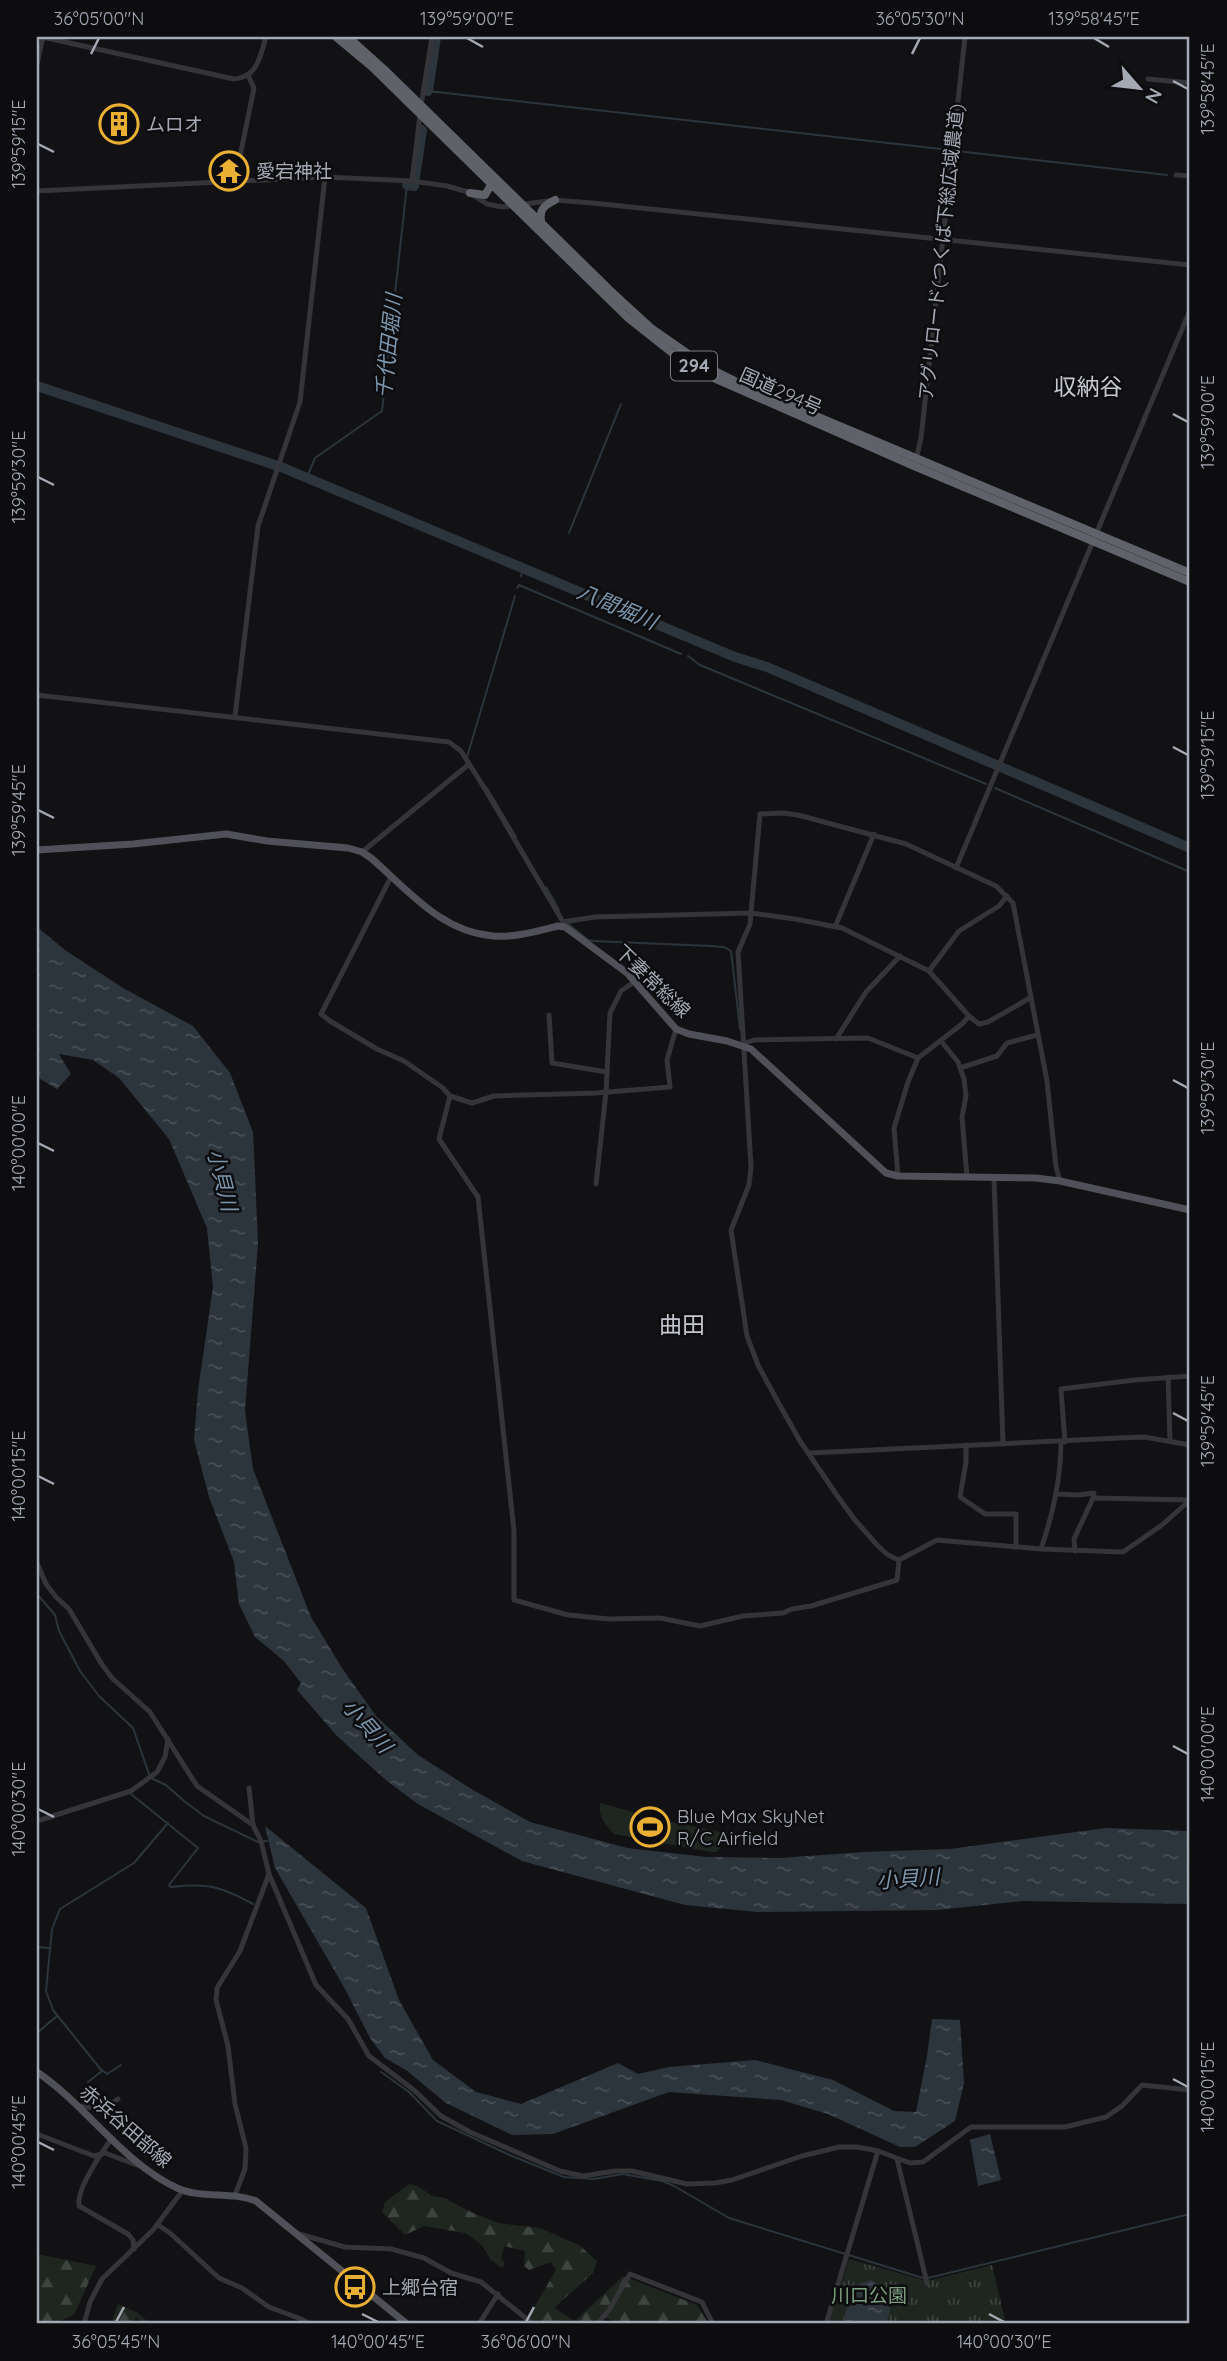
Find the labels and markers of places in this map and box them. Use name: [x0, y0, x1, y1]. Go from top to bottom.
building icon: ムロオ: [98, 103, 140, 145]
place label: ムロオ: [146, 112, 203, 136]
temple icon: 愛宕神社: [208, 150, 250, 192]
place label: 愛宕神社: [256, 159, 332, 183]
place label: Blue Max SkyNet R/C Airfield: [677, 1804, 825, 1850]
sports icon: Blue Max SkyNet R/C Airfield: [629, 1806, 671, 1848]
bus stop icon: 上郷台宿: [334, 2266, 376, 2308]
place label: 上郷台宿: [382, 2275, 458, 2299]

